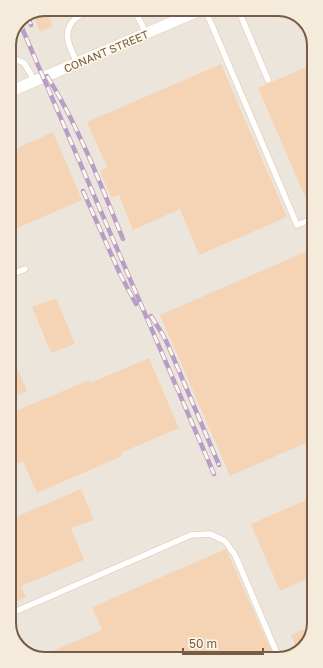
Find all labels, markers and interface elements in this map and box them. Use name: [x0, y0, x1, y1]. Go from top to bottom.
street label: CONANT STREET: [62, 27, 151, 75]
scale bar: [183, 630, 263, 656]
text: 50 m: [189, 636, 217, 651]

